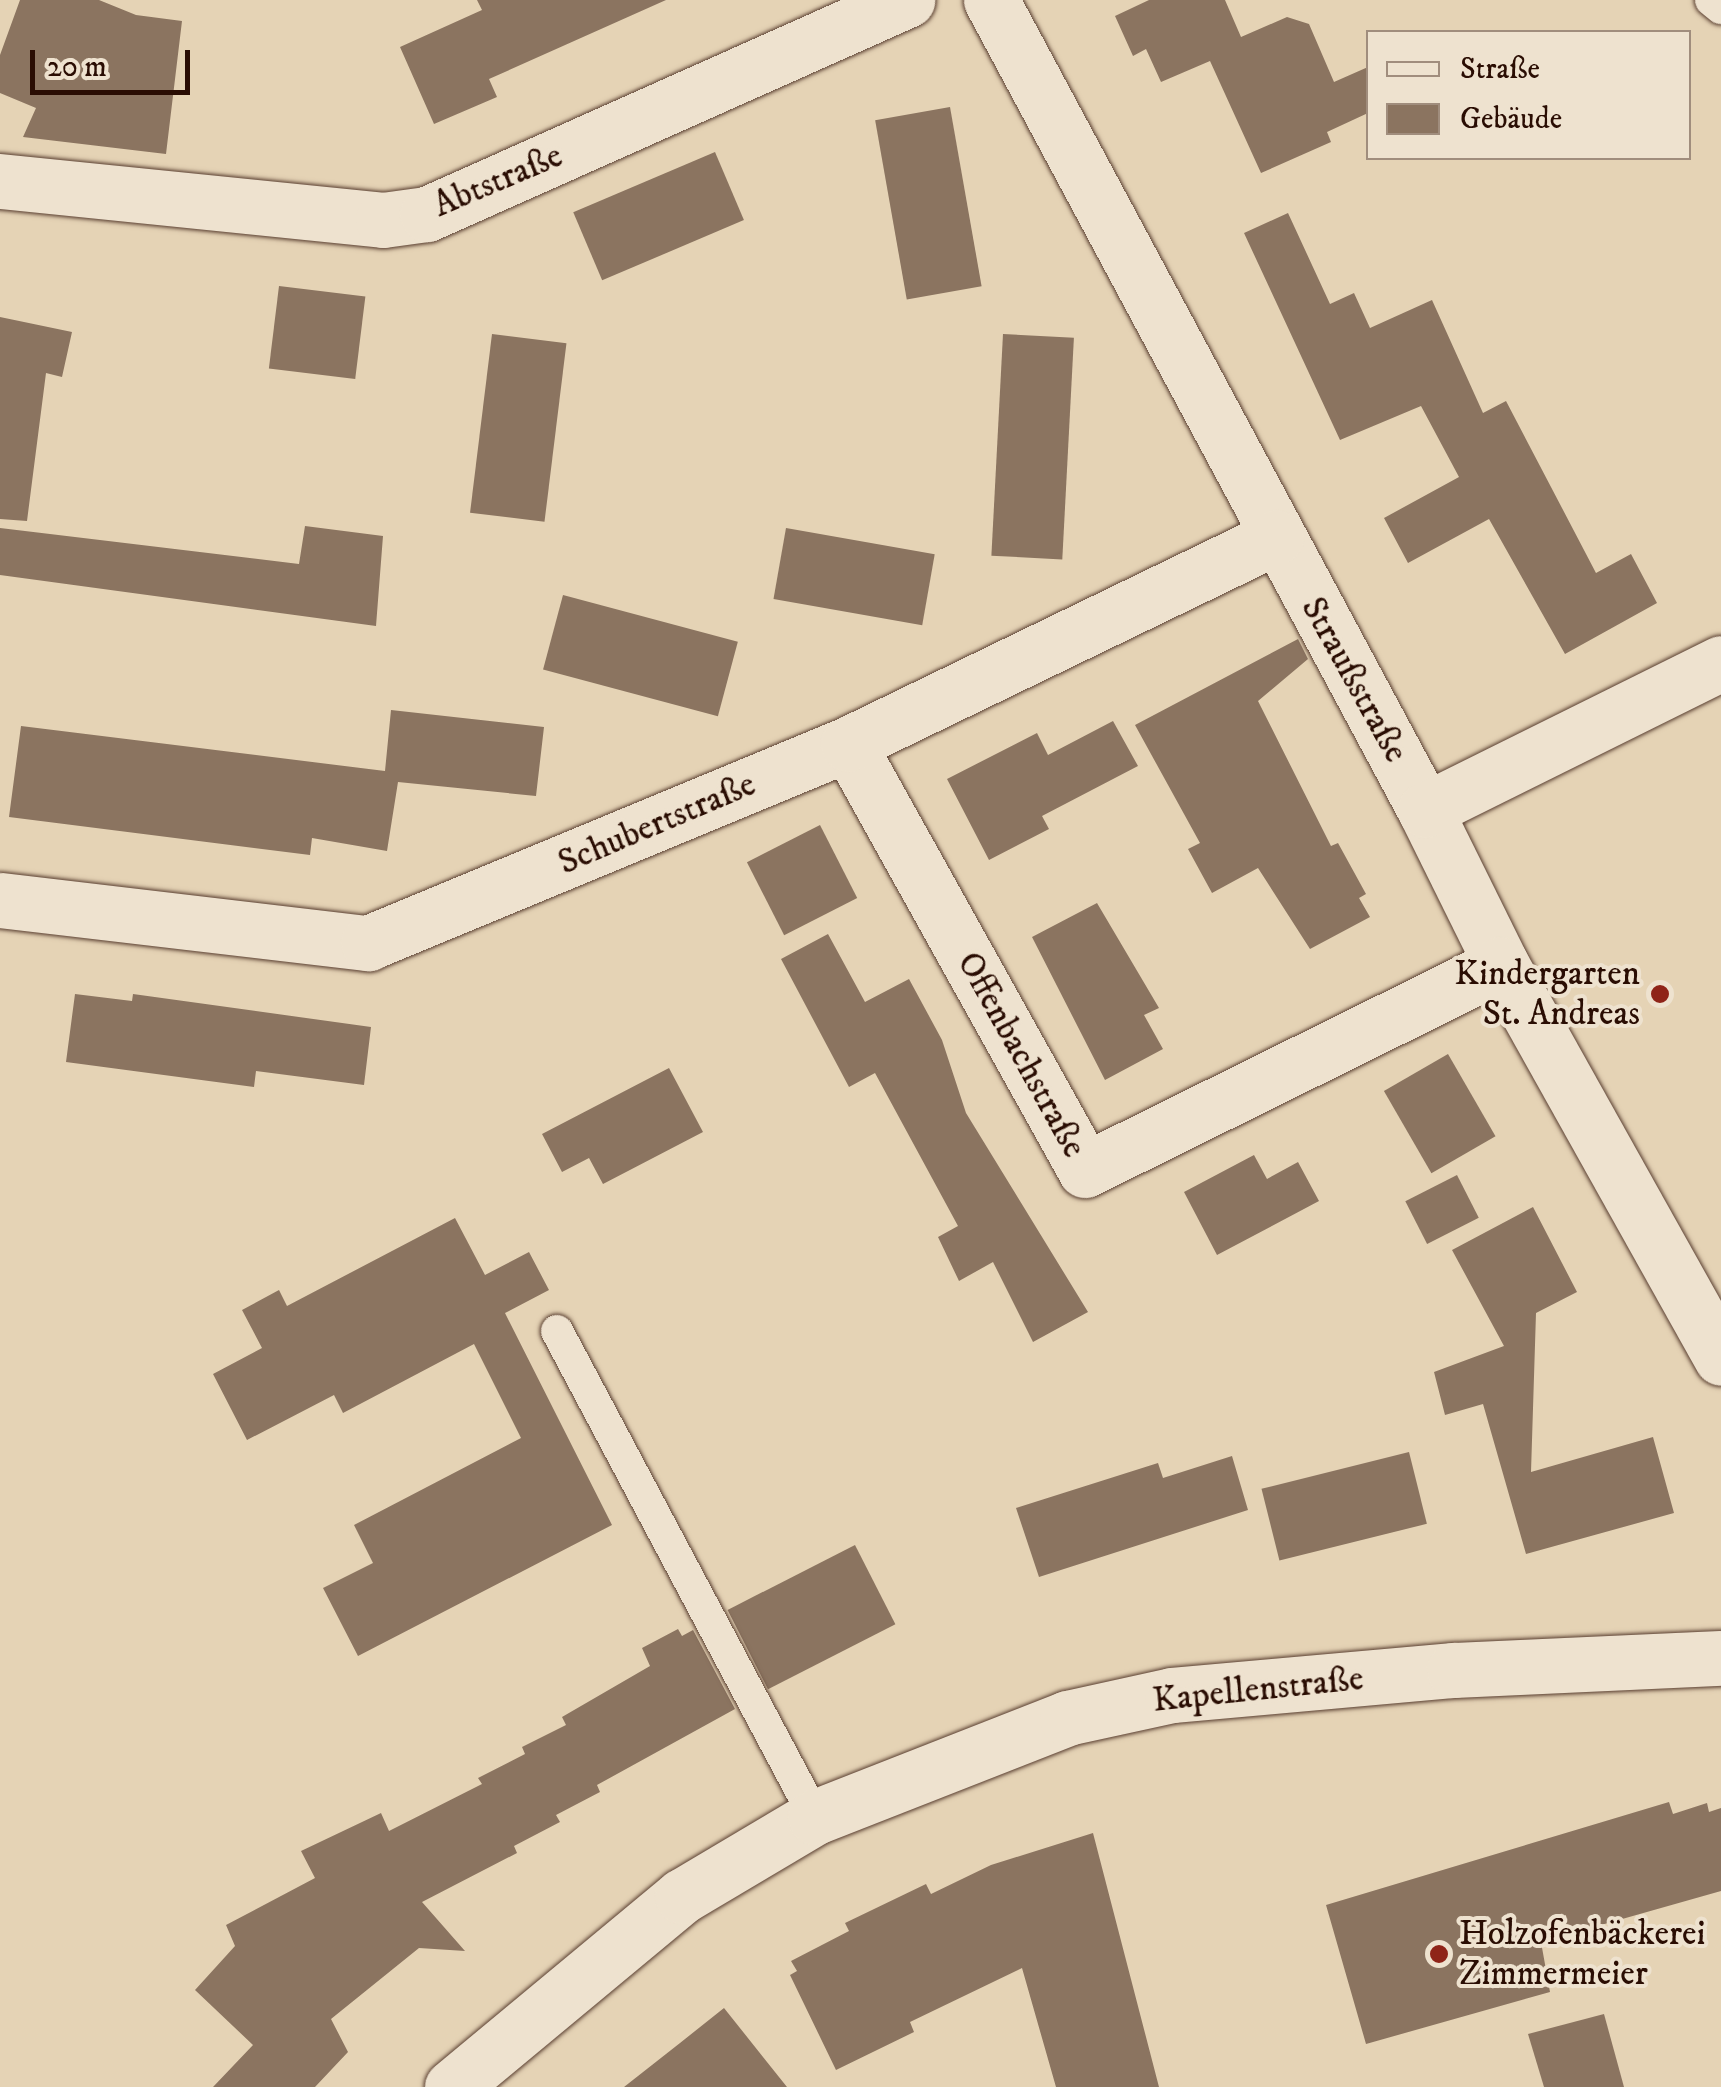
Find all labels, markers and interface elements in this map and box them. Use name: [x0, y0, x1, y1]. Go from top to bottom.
scale bar: [35, 30, 195, 92]
legend: [1366, 30, 1691, 160]
text: 20 m: [47, 49, 107, 86]
text: Straße: [1460, 51, 1540, 88]
text: Gebäude: [1460, 101, 1562, 138]
street label: Abtstraße: [427, 135, 569, 227]
street label: Straußstraße: [1292, 590, 1416, 770]
street label: Schubertstraße: [552, 764, 762, 884]
street label: Offenbachstraße: [947, 945, 1095, 1165]
place label: Kindergarten St. Andreas: [1454, 953, 1640, 1035]
marker: Kindergarten St. Andreas: [1649, 983, 1671, 1005]
street label: Kapellenstraße: [1151, 1658, 1365, 1722]
place label: Holzofenbäckerei Zimmermeier: [1459, 1913, 1706, 1995]
marker: Holzofenbäckerei Zimmermeier: [1428, 1943, 1450, 1965]

